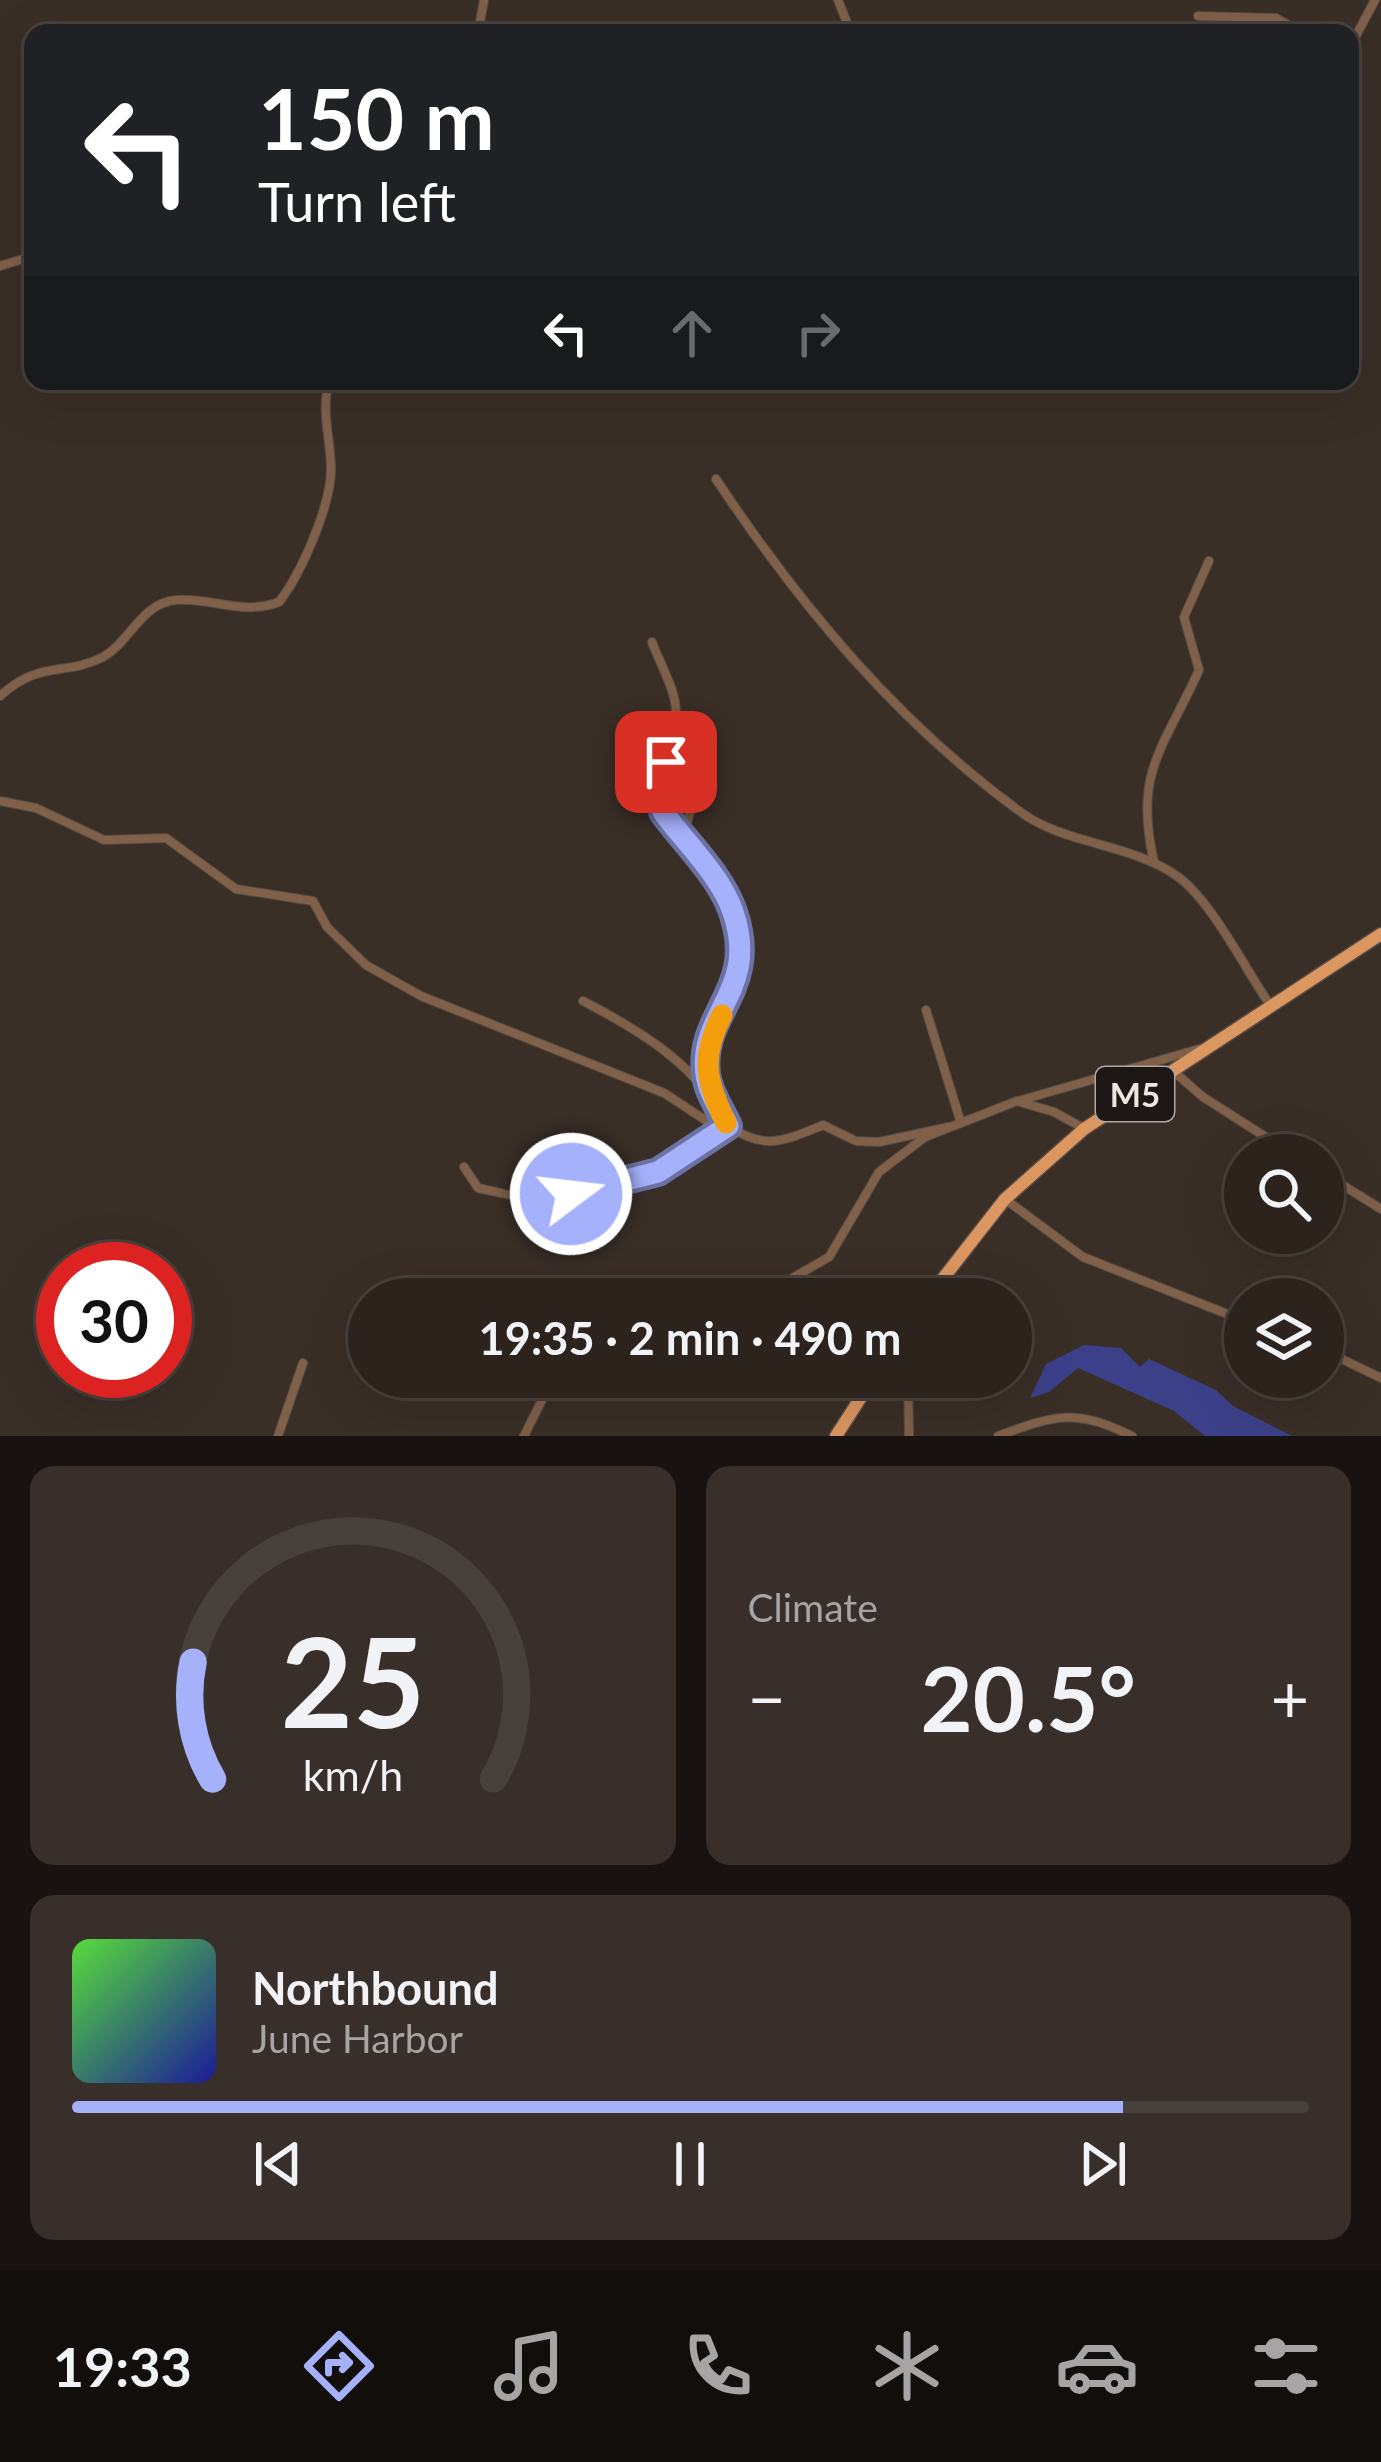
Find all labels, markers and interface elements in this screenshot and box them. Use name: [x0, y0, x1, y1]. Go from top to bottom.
text: 150 m: [258, 67, 495, 168]
icon: left: [60, 72, 216, 228]
text: Turn left: [258, 169, 456, 234]
icon: left: [533, 300, 599, 366]
icon: ahead: [659, 300, 725, 366]
icon: right: [785, 300, 851, 366]
pin: [615, 711, 717, 813]
icon: arrive: [633, 729, 699, 795]
road number: M5: [1096, 1067, 1174, 1121]
position arrow: [508, 1131, 634, 1257]
map controls: [1224, 1134, 1344, 1398]
button: search: [1224, 1134, 1344, 1254]
speed limit sign: 30: [36, 1242, 192, 1398]
button: layers: [1224, 1278, 1344, 1398]
text: 19:35 · 2 min · 490 m: [479, 1311, 901, 1365]
text: Climate: [748, 1584, 878, 1630]
text: 25: [280, 1605, 425, 1755]
text: 20.5°: [921, 1643, 1136, 1751]
text: −: [748, 1658, 786, 1737]
text: +: [1271, 1658, 1309, 1737]
text: km/h: [303, 1748, 403, 1799]
text: Northbound: [252, 1961, 498, 2015]
text: June Harbor: [252, 2015, 463, 2061]
icon: previous: [245, 2131, 311, 2197]
icon: pause: [657, 2131, 723, 2197]
icon: next: [1070, 2131, 1136, 2197]
icon: directions: [297, 2324, 381, 2408]
icon: music: [487, 2324, 571, 2408]
icon: phone: [676, 2324, 760, 2408]
icon: climate: [865, 2324, 949, 2408]
icon: car: [1055, 2324, 1139, 2408]
icon: filters: [1244, 2324, 1328, 2408]
text: 19:33: [53, 2334, 192, 2399]

